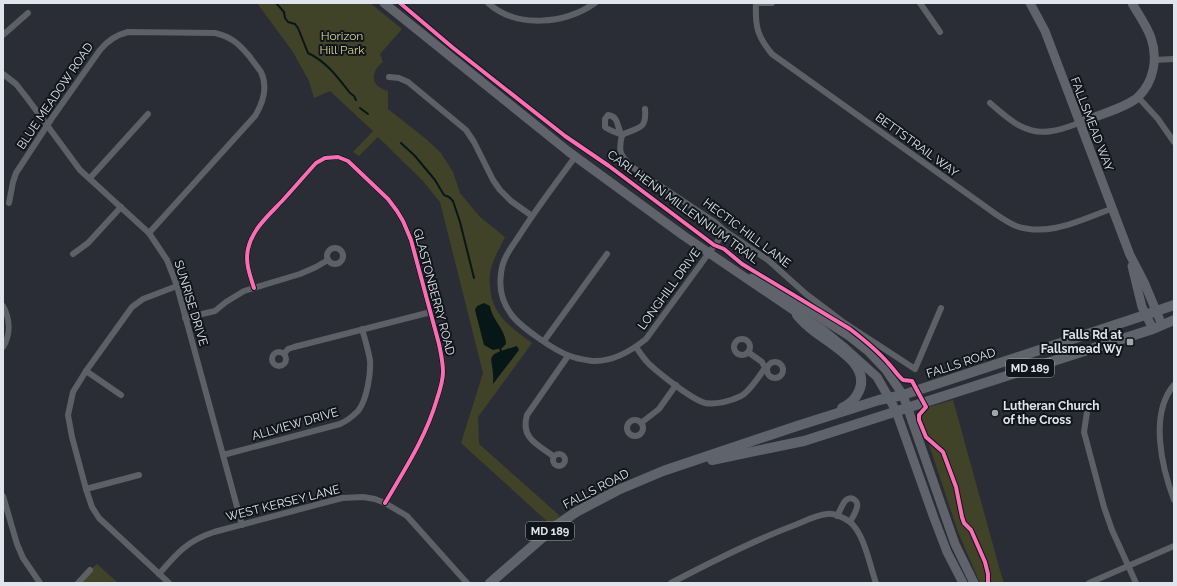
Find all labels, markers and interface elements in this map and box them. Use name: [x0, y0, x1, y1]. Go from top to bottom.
park label: Horizon Hill Park: [319, 29, 365, 57]
street label: BLUE MEADOW ROAD: [14, 40, 96, 152]
street label: FALLSMEAD WAY: [1068, 75, 1116, 173]
street label: BETTSTRAIL WAY: [873, 110, 962, 180]
street label: CARL HENN MILLENNIUM TRAIL: [605, 147, 761, 267]
street label: HECTIC HILL LANE: [700, 196, 794, 270]
street label: GLASTONBERRY ROAD: [410, 227, 458, 357]
street label: LONGHILL DRIVE: [635, 246, 703, 332]
street label: SUNRISE DRIVE: [171, 258, 211, 348]
place label: Falls Rd at Fallsmead Wy: [1041, 328, 1122, 356]
marker: Falls Rd at Fallsmead Wy: [1125, 337, 1135, 347]
street label: FALLS ROAD: [925, 345, 998, 381]
road number: MD 189: [1006, 359, 1054, 377]
place label: Lutheran Church of the Cross: [1003, 399, 1100, 427]
street label: ALLVIEW DRIVE: [250, 405, 340, 443]
marker: Lutheran Church of the Cross: [990, 408, 1000, 418]
street label: FALLS ROAD: [561, 466, 632, 512]
street label: WEST KERSEY LANE: [225, 482, 341, 524]
road number: MD 189: [526, 522, 574, 540]

